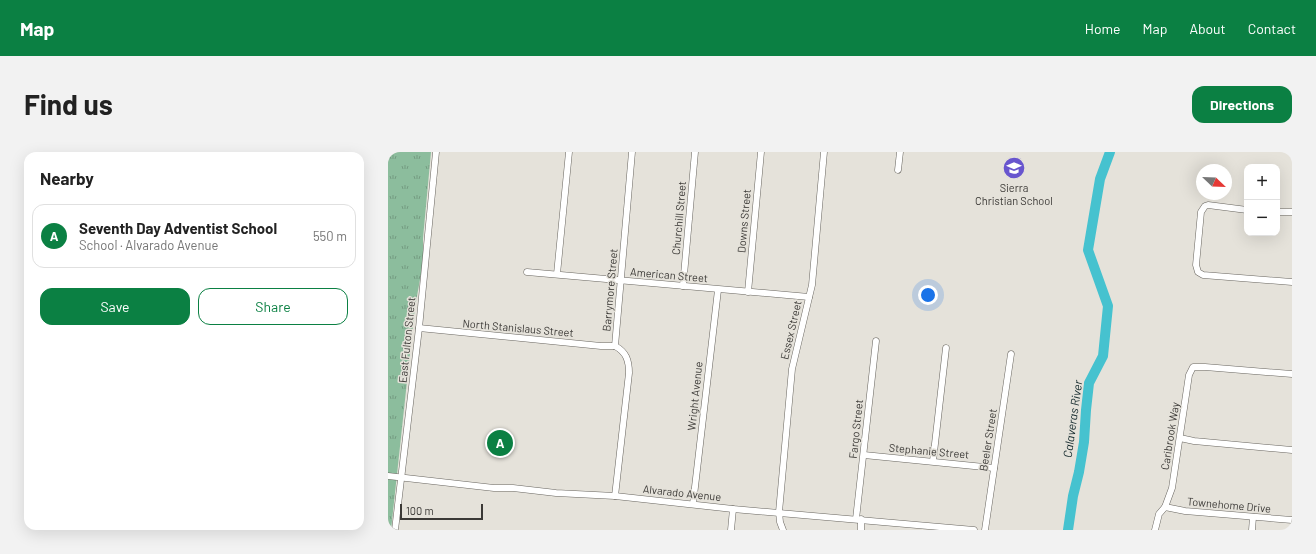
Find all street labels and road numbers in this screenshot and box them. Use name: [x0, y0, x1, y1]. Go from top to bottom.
street label: Churchill Street: [669, 180, 688, 255]
street label: Downs Street: [734, 189, 753, 253]
street label: Barrymore Street: [599, 248, 620, 332]
street label: American Street: [630, 265, 708, 284]
street label: East Fulton Street: [396, 296, 417, 384]
street label: Essex Street: [777, 299, 804, 361]
street label: North Stanislaus Street: [462, 316, 574, 339]
street label: Wright Avenue: [684, 361, 705, 431]
street label: Fargo Street: [846, 399, 865, 459]
street label: Caribrook Way: [1158, 401, 1181, 471]
street label: Beeler Street: [976, 408, 999, 472]
street label: Stephanie Street: [888, 441, 970, 460]
street label: Alvarado Avenue: [642, 482, 722, 503]
street label: Townehome Drive: [1186, 494, 1272, 515]

